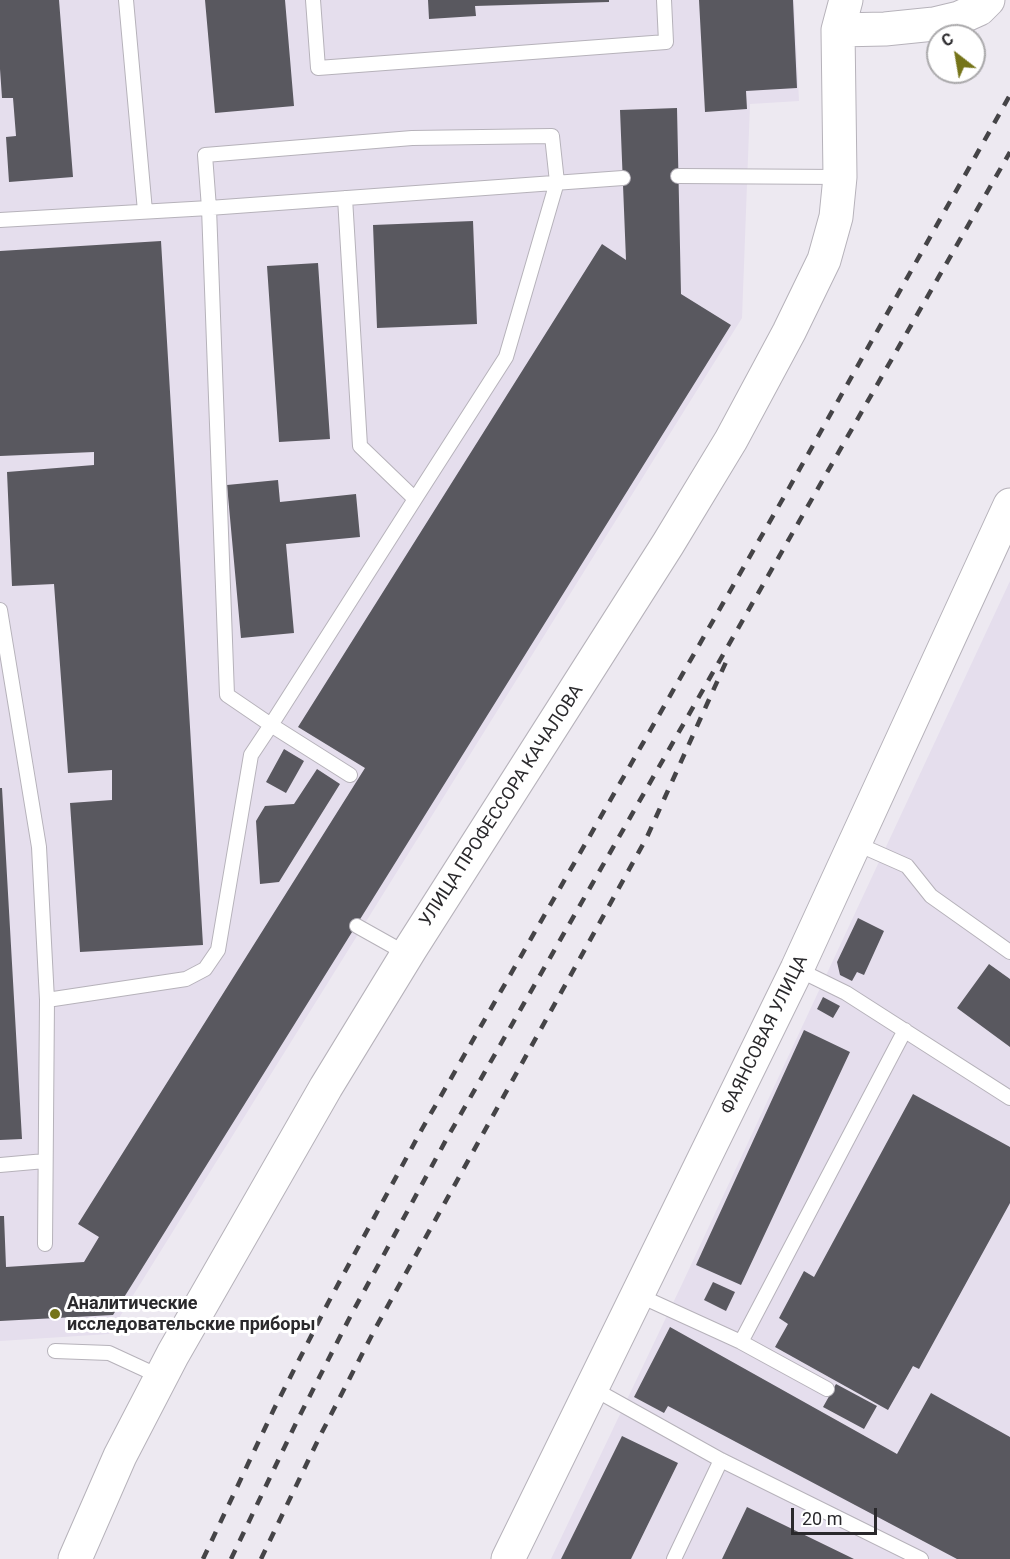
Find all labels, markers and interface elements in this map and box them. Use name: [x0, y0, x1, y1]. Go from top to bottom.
north arrow: [926, 24, 986, 84]
text: С: [938, 29, 957, 51]
street label: УЛИЦА ПРОФЕССОРА КАЧАЛОВА: [416, 681, 588, 931]
street label: ФАЯНСОВАЯ УЛИЦА: [717, 952, 813, 1118]
place label: Аналитические исследовательские приборы: [67, 1293, 315, 1336]
marker: Аналитические исследовательские приборы: [48, 1307, 62, 1321]
scale bar: [794, 1496, 880, 1534]
text: 20 m: [802, 1508, 842, 1529]

